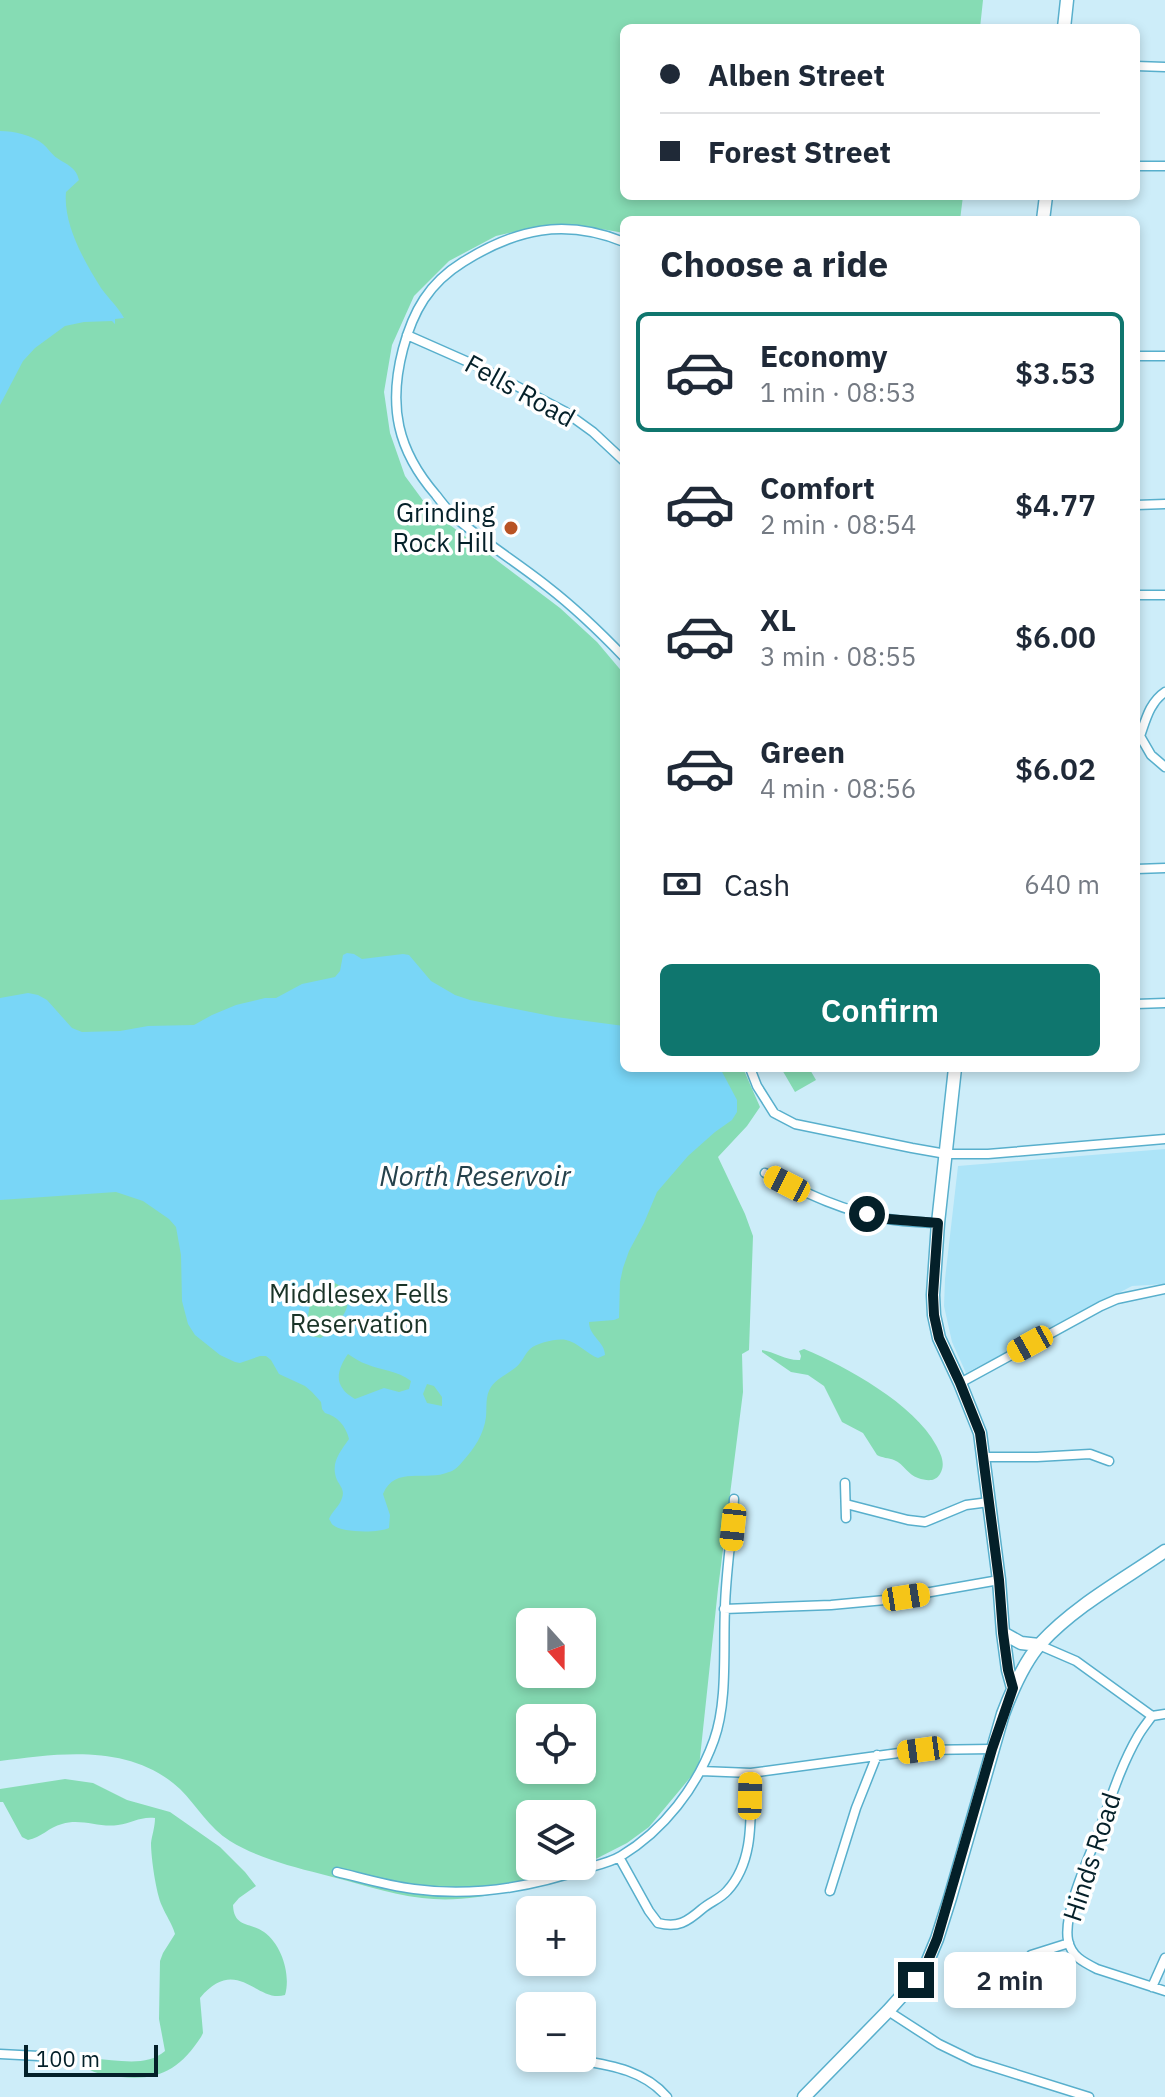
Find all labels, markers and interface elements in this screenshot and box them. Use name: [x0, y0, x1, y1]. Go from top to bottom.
text: Alben Street: [708, 55, 885, 94]
text: Forest Street: [708, 132, 891, 171]
text: Choose a ride: [660, 240, 888, 287]
icon: car: [664, 336, 736, 408]
text: Economy: [760, 336, 888, 375]
street label: Fells Road: [459, 346, 582, 434]
text: $3.53: [1015, 353, 1096, 392]
text: 1 min · 08:53: [760, 375, 916, 409]
icon: car: [664, 468, 736, 540]
text: Comfort: [760, 468, 875, 507]
text: $4.77: [1015, 485, 1096, 524]
place label: Grinding Rock Hill: [392, 495, 495, 559]
text: 2 min · 08:54: [760, 507, 916, 541]
marker: Grinding Rock Hill: [502, 519, 520, 537]
icon: car: [664, 600, 736, 672]
text: XL: [760, 600, 796, 639]
text: $6.00: [1015, 617, 1096, 656]
text: 3 min · 08:55: [760, 639, 916, 673]
icon: car: [664, 732, 736, 804]
text: Green: [760, 732, 845, 771]
text: $6.02: [1015, 749, 1096, 788]
text: 4 min · 08:56: [760, 771, 916, 805]
icon: cash: [660, 862, 704, 906]
text: Cash: [724, 865, 790, 904]
text: 640 m: [1024, 867, 1100, 901]
button: Confirm: [660, 964, 1100, 1056]
water label: North Reservoir: [379, 1157, 572, 1194]
car: [760, 1162, 814, 1206]
route start: [849, 1196, 885, 1232]
park label: Middlesex Fells Reservation: [269, 1276, 449, 1340]
car: [1003, 1322, 1057, 1366]
car: [719, 1502, 747, 1552]
car: [880, 1581, 932, 1613]
north arrow: [516, 1608, 596, 1688]
map controls: [516, 1608, 596, 2072]
button: locate: [516, 1704, 596, 1784]
car: [896, 1735, 946, 1765]
car: [738, 1772, 762, 1820]
street label: Hinds Road: [1054, 1788, 1128, 1925]
button: layers: [516, 1800, 596, 1880]
button: +: [516, 1896, 596, 1976]
callout: 2 min: [944, 1952, 1076, 2008]
route end: [898, 1962, 934, 1998]
text: 2 min: [976, 1963, 1044, 1997]
button: −: [516, 1992, 596, 2072]
scale bar: [24, 2041, 158, 2077]
text: 100 m: [36, 2044, 100, 2073]

